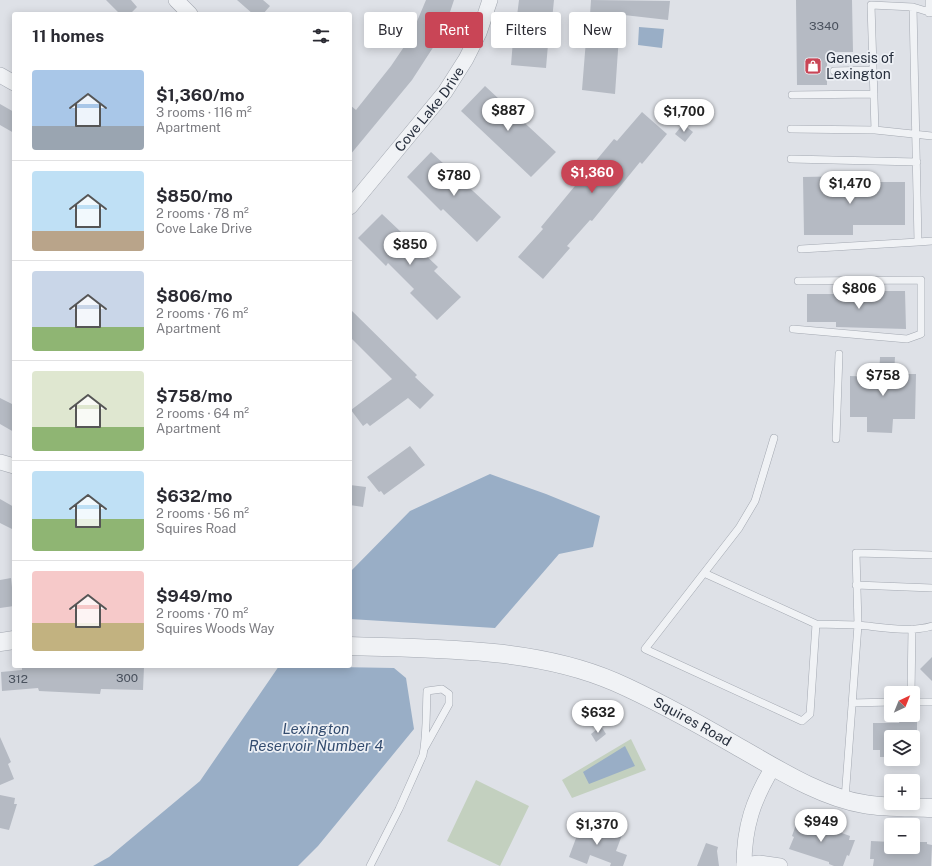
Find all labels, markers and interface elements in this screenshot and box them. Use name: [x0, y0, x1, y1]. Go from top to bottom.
chip: Buy: [364, 12, 417, 48]
chip: Rent: [425, 12, 483, 48]
chip: Filters: [491, 12, 561, 48]
chip: New: [569, 12, 626, 48]
house number: 3340: [809, 19, 839, 33]
icon: filters: [310, 25, 332, 47]
text: 11 homes: [32, 26, 104, 46]
place label: Genesis of Lexington: [826, 50, 895, 82]
shop icon: Genesis of Lexington: [803, 56, 823, 76]
street label: Cove Lake Drive: [391, 64, 467, 155]
text: $1,360/mo: [156, 85, 244, 105]
icon: home: [64, 86, 112, 134]
pin: $887: [484, 98, 532, 132]
pin: $1,700: [651, 99, 717, 133]
text: $887: [491, 103, 525, 118]
text: $1,700: [663, 104, 705, 119]
text: 3 rooms · 116 m²: [156, 105, 252, 120]
text: Apartment: [156, 120, 221, 135]
pin: $1,360: [559, 160, 625, 194]
pin: $780: [430, 163, 478, 197]
text: $1,360: [570, 165, 614, 180]
text: $780: [437, 168, 471, 183]
pin: $1,470: [817, 171, 883, 205]
text: $1,470: [829, 176, 871, 191]
text: $850/mo: [156, 186, 233, 206]
icon: home: [64, 187, 112, 235]
text: 2 rooms · 78 m²: [156, 206, 249, 221]
text: Cove Lake Drive: [156, 221, 252, 236]
pin: $850: [386, 232, 434, 266]
text: $850: [393, 237, 427, 252]
pin: $806: [835, 276, 883, 310]
text: $806: [842, 281, 876, 296]
text: $806/mo: [156, 286, 233, 306]
icon: home: [64, 287, 112, 335]
text: 2 rooms · 76 m²: [156, 306, 248, 321]
text: Apartment: [156, 321, 221, 336]
pin: $758: [859, 363, 907, 397]
text: $758: [866, 368, 900, 383]
text: $758/mo: [156, 386, 233, 406]
icon: home: [64, 387, 112, 435]
text: 2 rooms · 64 m²: [156, 406, 249, 421]
text: Apartment: [156, 421, 221, 436]
text: $632/mo: [156, 486, 232, 506]
icon: home: [64, 487, 112, 535]
text: 2 rooms · 56 m²: [156, 506, 249, 521]
text: Squires Road: [156, 521, 236, 536]
text: $949/mo: [156, 586, 233, 606]
icon: home: [64, 587, 112, 635]
text: 2 rooms · 70 m²: [156, 606, 248, 621]
text: Squires Woods Way: [156, 621, 275, 636]
house number: 300: [116, 671, 138, 685]
house number: 312: [8, 672, 28, 686]
north arrow: [884, 686, 920, 722]
map controls: [884, 686, 920, 854]
street label: Squires Road: [651, 694, 734, 749]
pin: $632: [574, 700, 622, 734]
text: $632: [581, 705, 615, 720]
water label: Lexington Reservoir Number 4: [249, 720, 383, 754]
button: layers: [884, 730, 920, 766]
button: +: [884, 774, 920, 810]
pin: $949: [797, 809, 845, 843]
pin: $1,370: [564, 812, 630, 846]
text: $949: [804, 814, 838, 829]
text: $1,370: [576, 817, 618, 832]
button: −: [884, 818, 920, 854]

